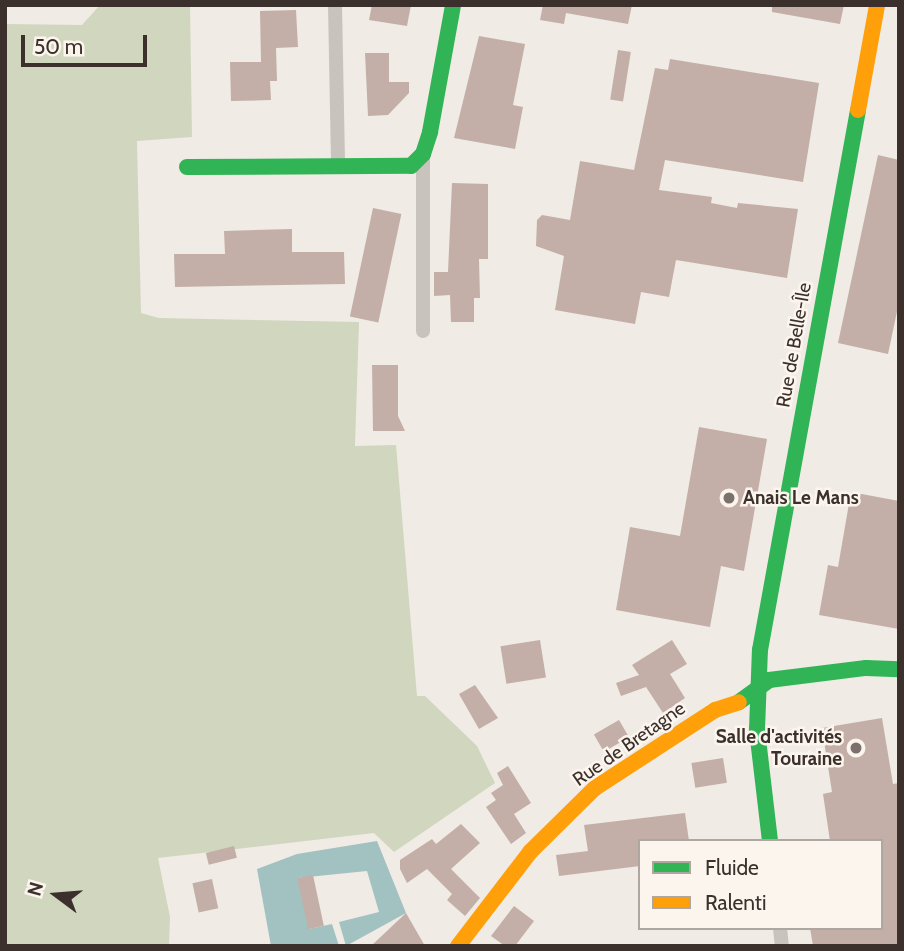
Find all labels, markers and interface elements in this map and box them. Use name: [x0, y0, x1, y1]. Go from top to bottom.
scale bar: [24, 21, 150, 65]
text: 50 m: [34, 34, 83, 59]
street label: Rue de Belle-Île: [772, 281, 816, 409]
place label: Anais Le Mans: [743, 487, 859, 509]
marker: Anais Le Mans: [721, 490, 737, 506]
street label: Rue de Bretagne: [568, 697, 690, 791]
place label: Salle d'activités Touraine: [716, 726, 842, 770]
marker: Salle d'activités Touraine: [848, 740, 864, 756]
legend: [638, 839, 883, 930]
text: Fluide: [705, 855, 759, 880]
north arrow: [21, 860, 91, 930]
text: N: [22, 879, 48, 899]
text: Ralenti: [705, 890, 766, 915]

